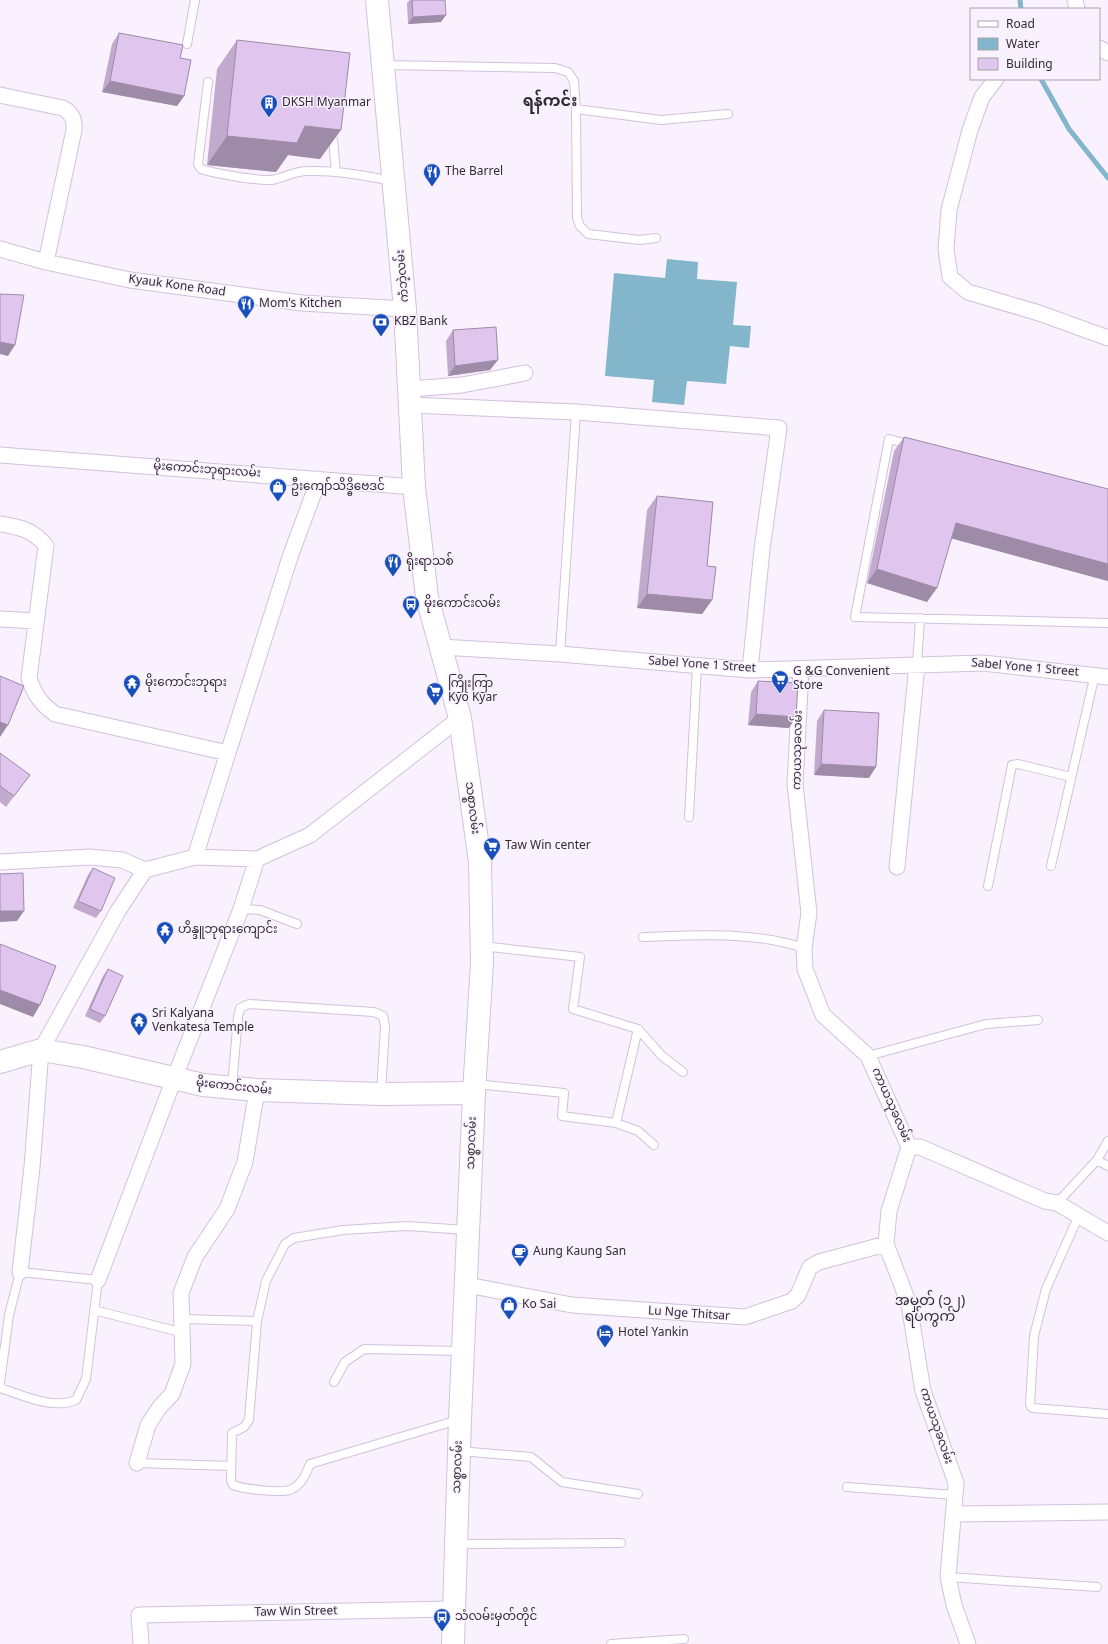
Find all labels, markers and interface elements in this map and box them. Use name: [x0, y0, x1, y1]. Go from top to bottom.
legend: [970, 8, 1100, 80]
text: Road: [1006, 12, 1035, 38]
text: Water: [1006, 32, 1040, 58]
text: Building: [1006, 52, 1053, 78]
district label: ရန်ကင်း: [523, 85, 577, 120]
place label: DKSH Myanmar: [282, 90, 371, 116]
building icon: DKSH Myanmar: [259, 93, 279, 118]
place label: The Barrel: [445, 159, 503, 185]
restaurant icon: The Barrel: [422, 162, 442, 187]
street label: ကံဘဲ့လမ်း: [388, 249, 418, 303]
street label: Kyauk Kone Road: [127, 266, 227, 306]
place label: Mom's Kitchen: [259, 291, 342, 317]
restaurant icon: Mom's Kitchen: [236, 294, 256, 319]
place label: KBZ Bank: [394, 309, 448, 335]
bank icon: KBZ Bank: [371, 312, 391, 337]
street label: မိုးကောင်းဘုရားလမ်း: [152, 453, 262, 487]
place label: ဦးကျော်သိဒ္ဓိဗေဒင်: [291, 474, 385, 500]
shop icon: ဦးကျော်သိဒ္ဓိဗေဒင်: [268, 477, 288, 502]
place label: ရိုးရာသစ်: [406, 549, 454, 575]
restaurant icon: ရိုးရာသစ်: [383, 552, 403, 577]
place label: မိုးကောင်းလမ်း: [424, 591, 500, 617]
bus stop icon: မိုးကောင်းလမ်း: [401, 594, 421, 619]
street label: Sabel Yone 1 Street: [647, 648, 757, 682]
street label: Sabel Yone 1 Street: [970, 650, 1081, 686]
place label: G &G Convenient Store: [793, 659, 890, 699]
supermarket icon: G &G Convenient Store: [770, 669, 790, 694]
place label: မိုးကောင်းဘုရား: [145, 670, 227, 696]
place label: ကြိုးကြာ Kyo Kyar: [448, 671, 497, 711]
temple icon: မိုးကောင်းဘုရား: [122, 673, 142, 698]
supermarket icon: ကြိုးကြာ Kyo Kyar: [425, 681, 445, 706]
street label: ကာယသုခလမ်း: [784, 710, 812, 790]
street label: သစ္စာလမ်း: [456, 780, 488, 836]
place label: Taw Win center: [505, 833, 591, 859]
supermarket icon: Taw Win center: [482, 836, 502, 861]
place label: ဟိန္ဒူဘုရားကျောင်း: [178, 917, 277, 943]
temple icon: ဟိန္ဒူဘုရားကျောင်း: [155, 920, 175, 945]
place label: Sri Kalyana Venkatesa Temple: [152, 1001, 254, 1041]
temple icon: Sri Kalyana Venkatesa Temple: [129, 1011, 149, 1036]
street label: ကာယသုခလမ်း: [863, 1063, 919, 1147]
street label: မိုးကောင်းလမ်း: [195, 1070, 273, 1104]
street label: သစ္စာလမ်း: [458, 1116, 486, 1170]
place label: Aung Kaung San: [533, 1239, 626, 1265]
cafe icon: Aung Kaung San: [510, 1242, 530, 1267]
district label: အမှတ် (၁၂) ရပ်ကွက်: [895, 1286, 965, 1333]
place label: Ko Sai: [522, 1292, 556, 1318]
shop icon: Ko Sai: [499, 1295, 519, 1320]
street label: Lu Nge Thitsar: [647, 1298, 731, 1330]
place label: Hotel Yankin: [618, 1320, 689, 1346]
hotel icon: Hotel Yankin: [595, 1323, 615, 1348]
street label: ကာယသုခလမ်း: [911, 1384, 961, 1468]
street label: သစ္စာလမ်း: [444, 1440, 472, 1494]
street label: Taw Win Street: [254, 1598, 339, 1626]
place label: သံလမ်းမှတ်တိုင်: [455, 1604, 537, 1630]
bus stop icon: သံလမ်းမှတ်တိုင်: [432, 1607, 452, 1632]

